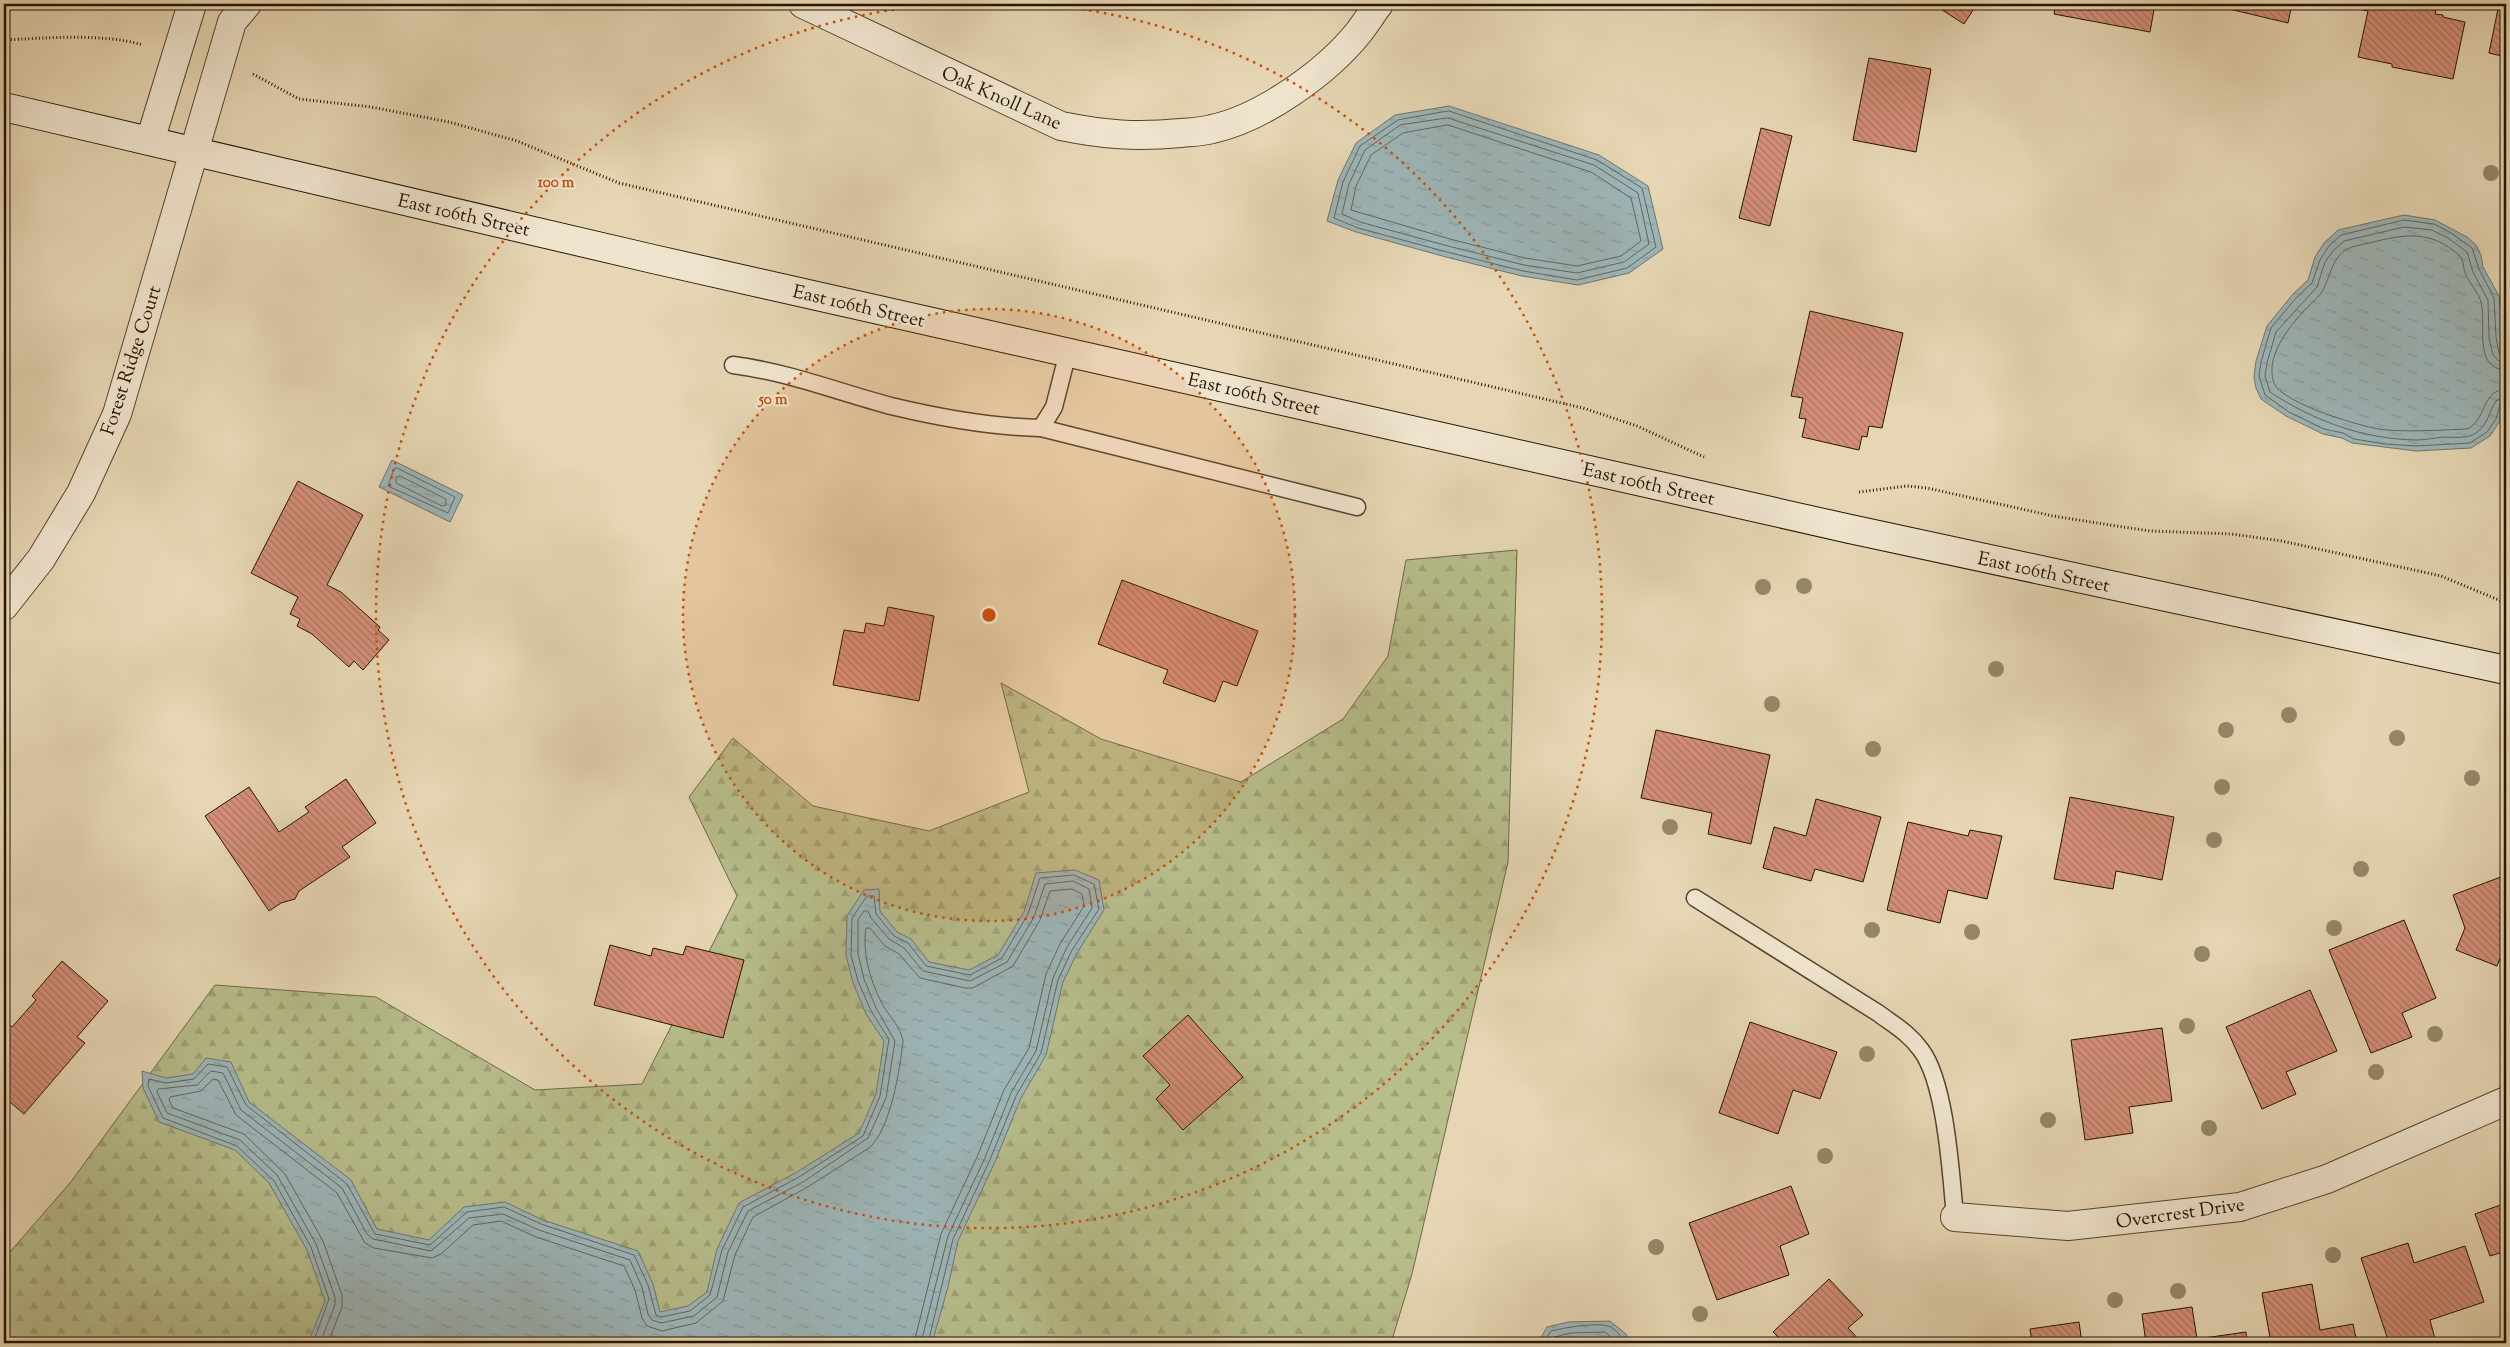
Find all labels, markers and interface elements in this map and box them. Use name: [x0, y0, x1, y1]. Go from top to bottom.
street label: Oak Knoll Lane: [936, 61, 1066, 138]
text: 100 m: [538, 173, 575, 194]
street label: East 106th Street: [395, 188, 533, 245]
street label: East 106th Street: [790, 279, 928, 336]
street label: Forest Ridge Court: [95, 282, 169, 439]
street label: East 106th Street: [1185, 367, 1323, 424]
text: 50 m: [758, 390, 788, 411]
street label: East 106th Street: [1580, 457, 1718, 514]
street label: East 106th Street: [1975, 546, 2113, 601]
centre of rings: [980, 606, 998, 624]
street label: Overcrest Drive: [2114, 1192, 2247, 1237]

